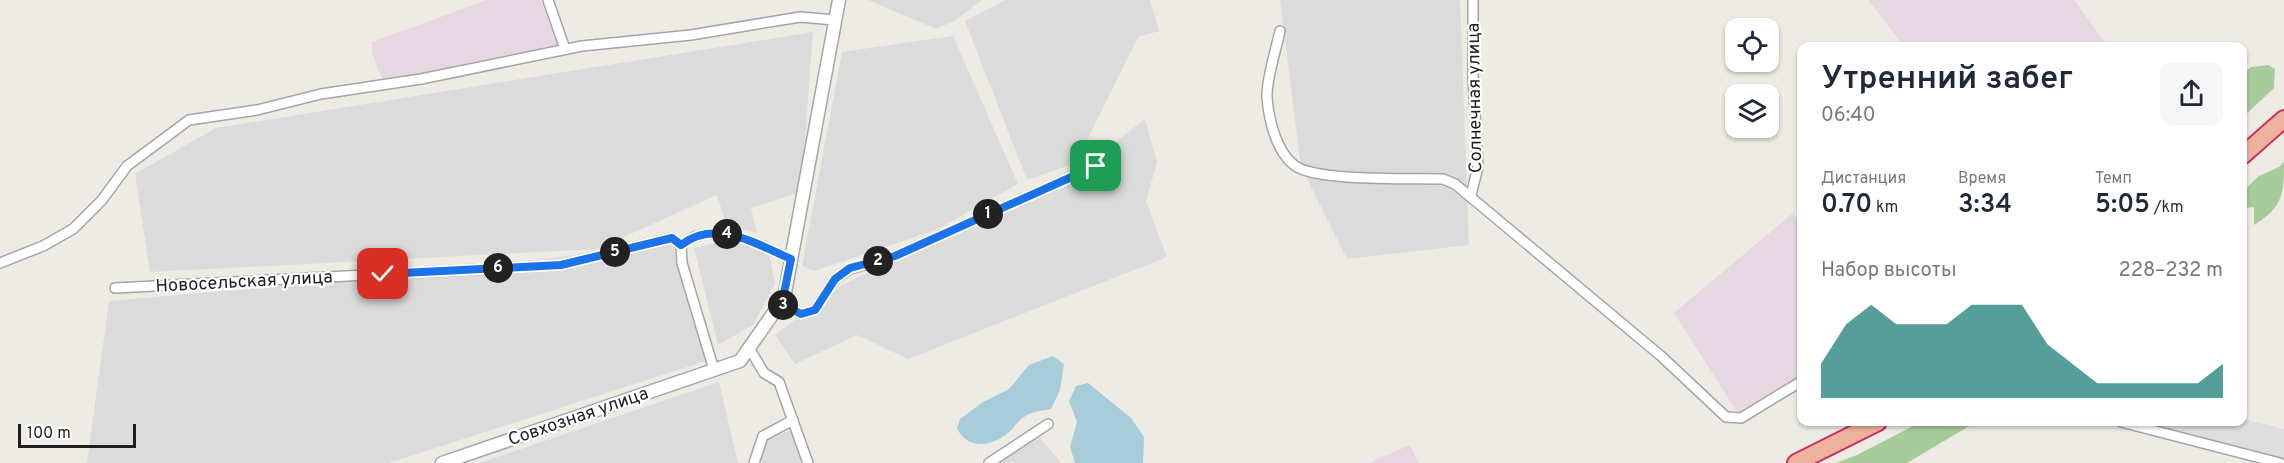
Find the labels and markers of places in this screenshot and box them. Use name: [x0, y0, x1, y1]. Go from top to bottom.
pin: [1070, 140, 1121, 191]
pin: 1: [973, 199, 1003, 229]
pin: 4: [712, 219, 742, 249]
pin: 5: [600, 237, 630, 267]
pin: 2: [863, 246, 893, 276]
pin: [357, 248, 408, 299]
pin: 6: [483, 253, 513, 283]
pin: 3: [768, 290, 798, 320]

